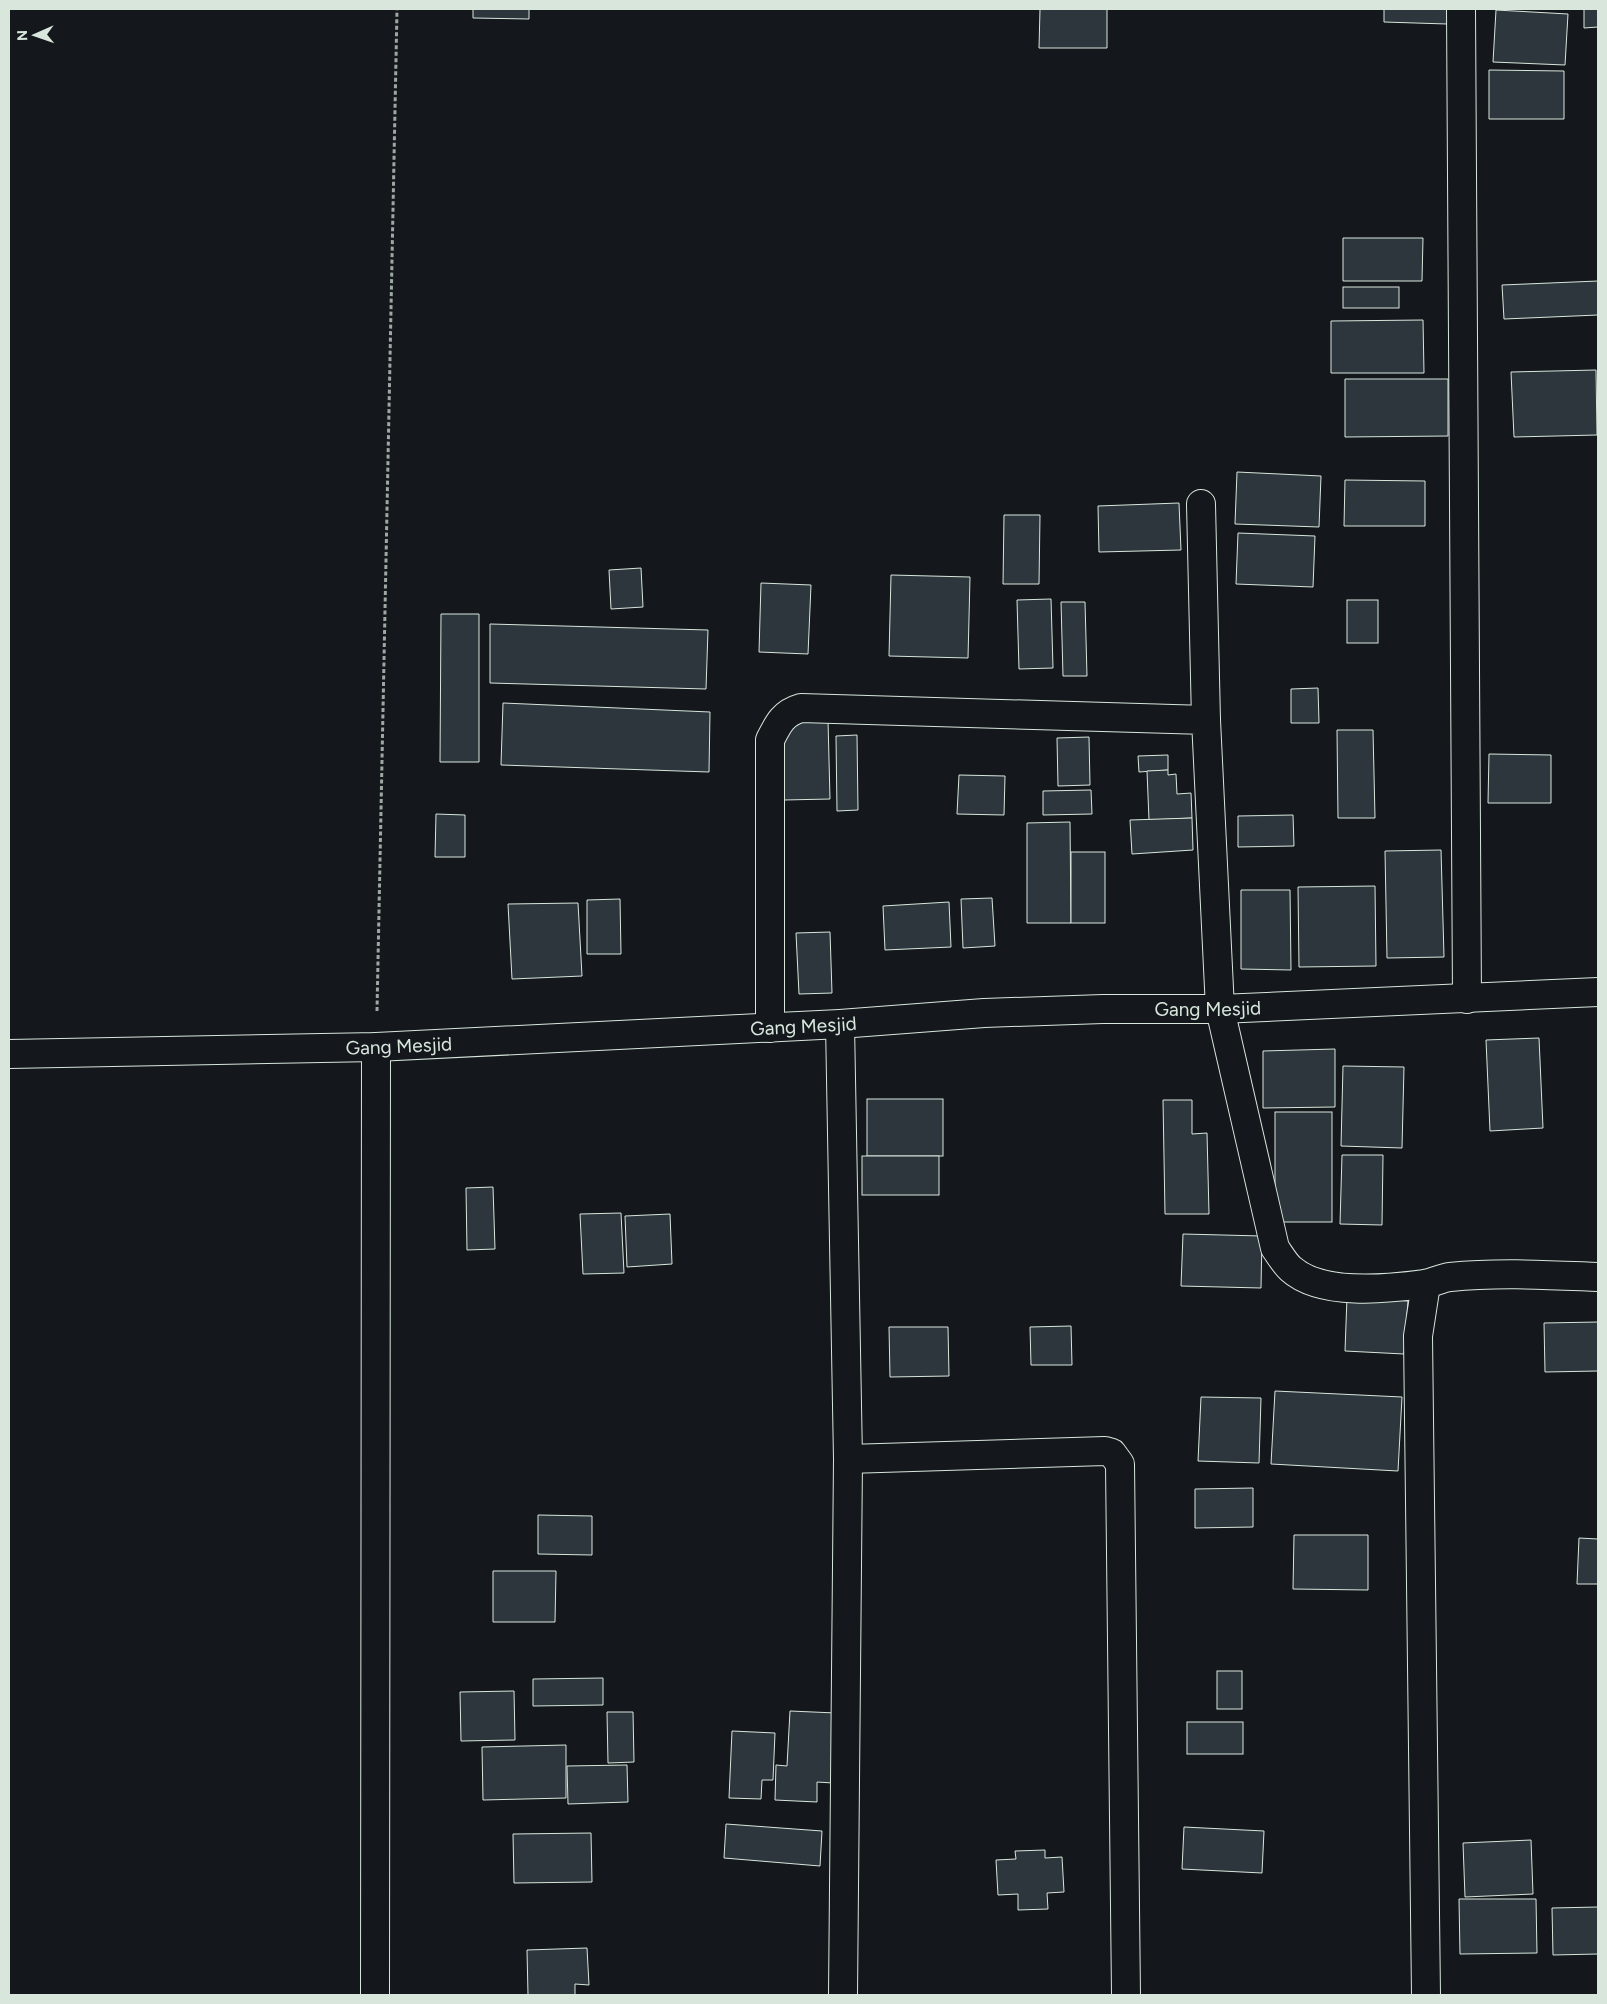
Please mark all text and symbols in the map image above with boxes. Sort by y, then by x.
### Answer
north arrow [10,10,60,60]
text: N [14,30,31,41]
street label: Gang Mesjid [1155,996,1262,1021]
street label: Gang Mesjid [750,1011,858,1040]
street label: Gang Mesjid [345,1032,453,1059]

